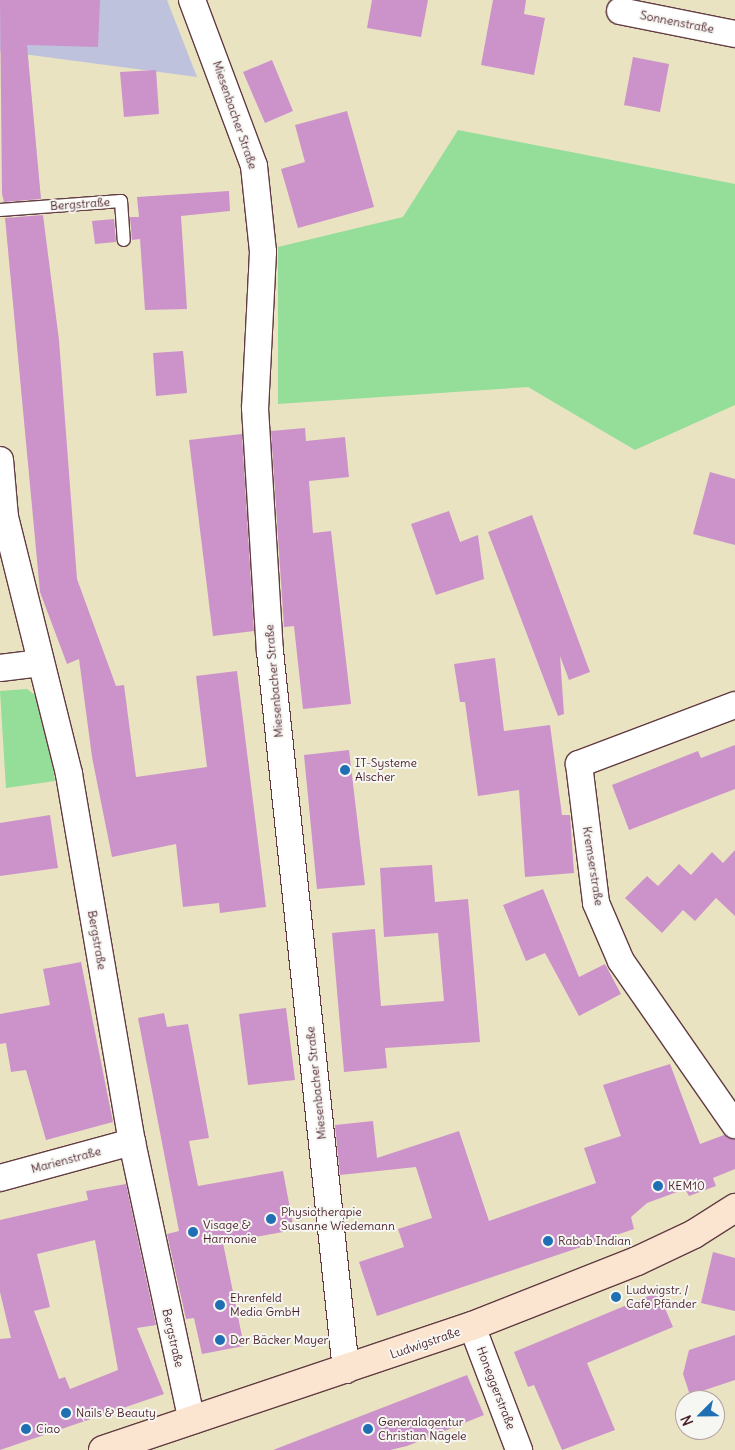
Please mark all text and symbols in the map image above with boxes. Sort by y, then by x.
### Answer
street label: Sonnenstraße [639,8,715,36]
street label: Miesenbacher Straße [210,59,260,171]
street label: Bergstraße [50,195,110,213]
street label: Miesenbacher Straße [262,624,286,738]
place label: IT-Systeme Alscher [355,756,417,784]
marker: IT-Systeme Alscher [339,764,351,776]
street label: Kremserstraße [580,825,606,907]
street label: Bergstraße [85,909,109,971]
street label: Miesenbacher Straße [303,1026,329,1140]
street label: Marienstraße [30,1144,102,1176]
place label: KEM10 [668,1179,705,1193]
marker: KEM10 [652,1180,664,1192]
place label: Physiotherapie Susanne Wiedemann [281,1205,395,1233]
marker: Physiotherapie Susanne Wiedemann [265,1213,277,1225]
place label: Visage & Harmonie [203,1218,257,1246]
marker: Visage & Harmonie [187,1226,199,1238]
place label: Rabab Indian [558,1234,631,1248]
marker: Rabab Indian [542,1235,554,1247]
place label: Ludwigstr. / Cafe Pfänder [626,1283,697,1311]
place label: Ehrenfeld Media GmbH [230,1291,300,1319]
marker: Ludwigstr. / Cafe Pfänder [610,1291,622,1303]
marker: Ehrenfeld Media GmbH [214,1299,226,1311]
street label: Bergstraße [159,1307,187,1369]
street label: Ludwigstraße [388,1324,462,1362]
place label: Der Bäcker Mayer [230,1333,328,1347]
marker: Der Bäcker Mayer [214,1334,226,1346]
street label: Honeggerstraße [474,1345,518,1431]
north arrow [675,1390,725,1440]
place label: Nails & Beauty [76,1406,156,1420]
marker: Nails & Beauty [60,1407,72,1419]
text: N [677,1412,697,1428]
place label: Generalagentur Christian Nägele [378,1415,467,1443]
place label: Ciao [36,1422,60,1436]
marker: Ciao [20,1423,32,1435]
marker: Generalagentur Christian Nägele [362,1423,374,1435]

